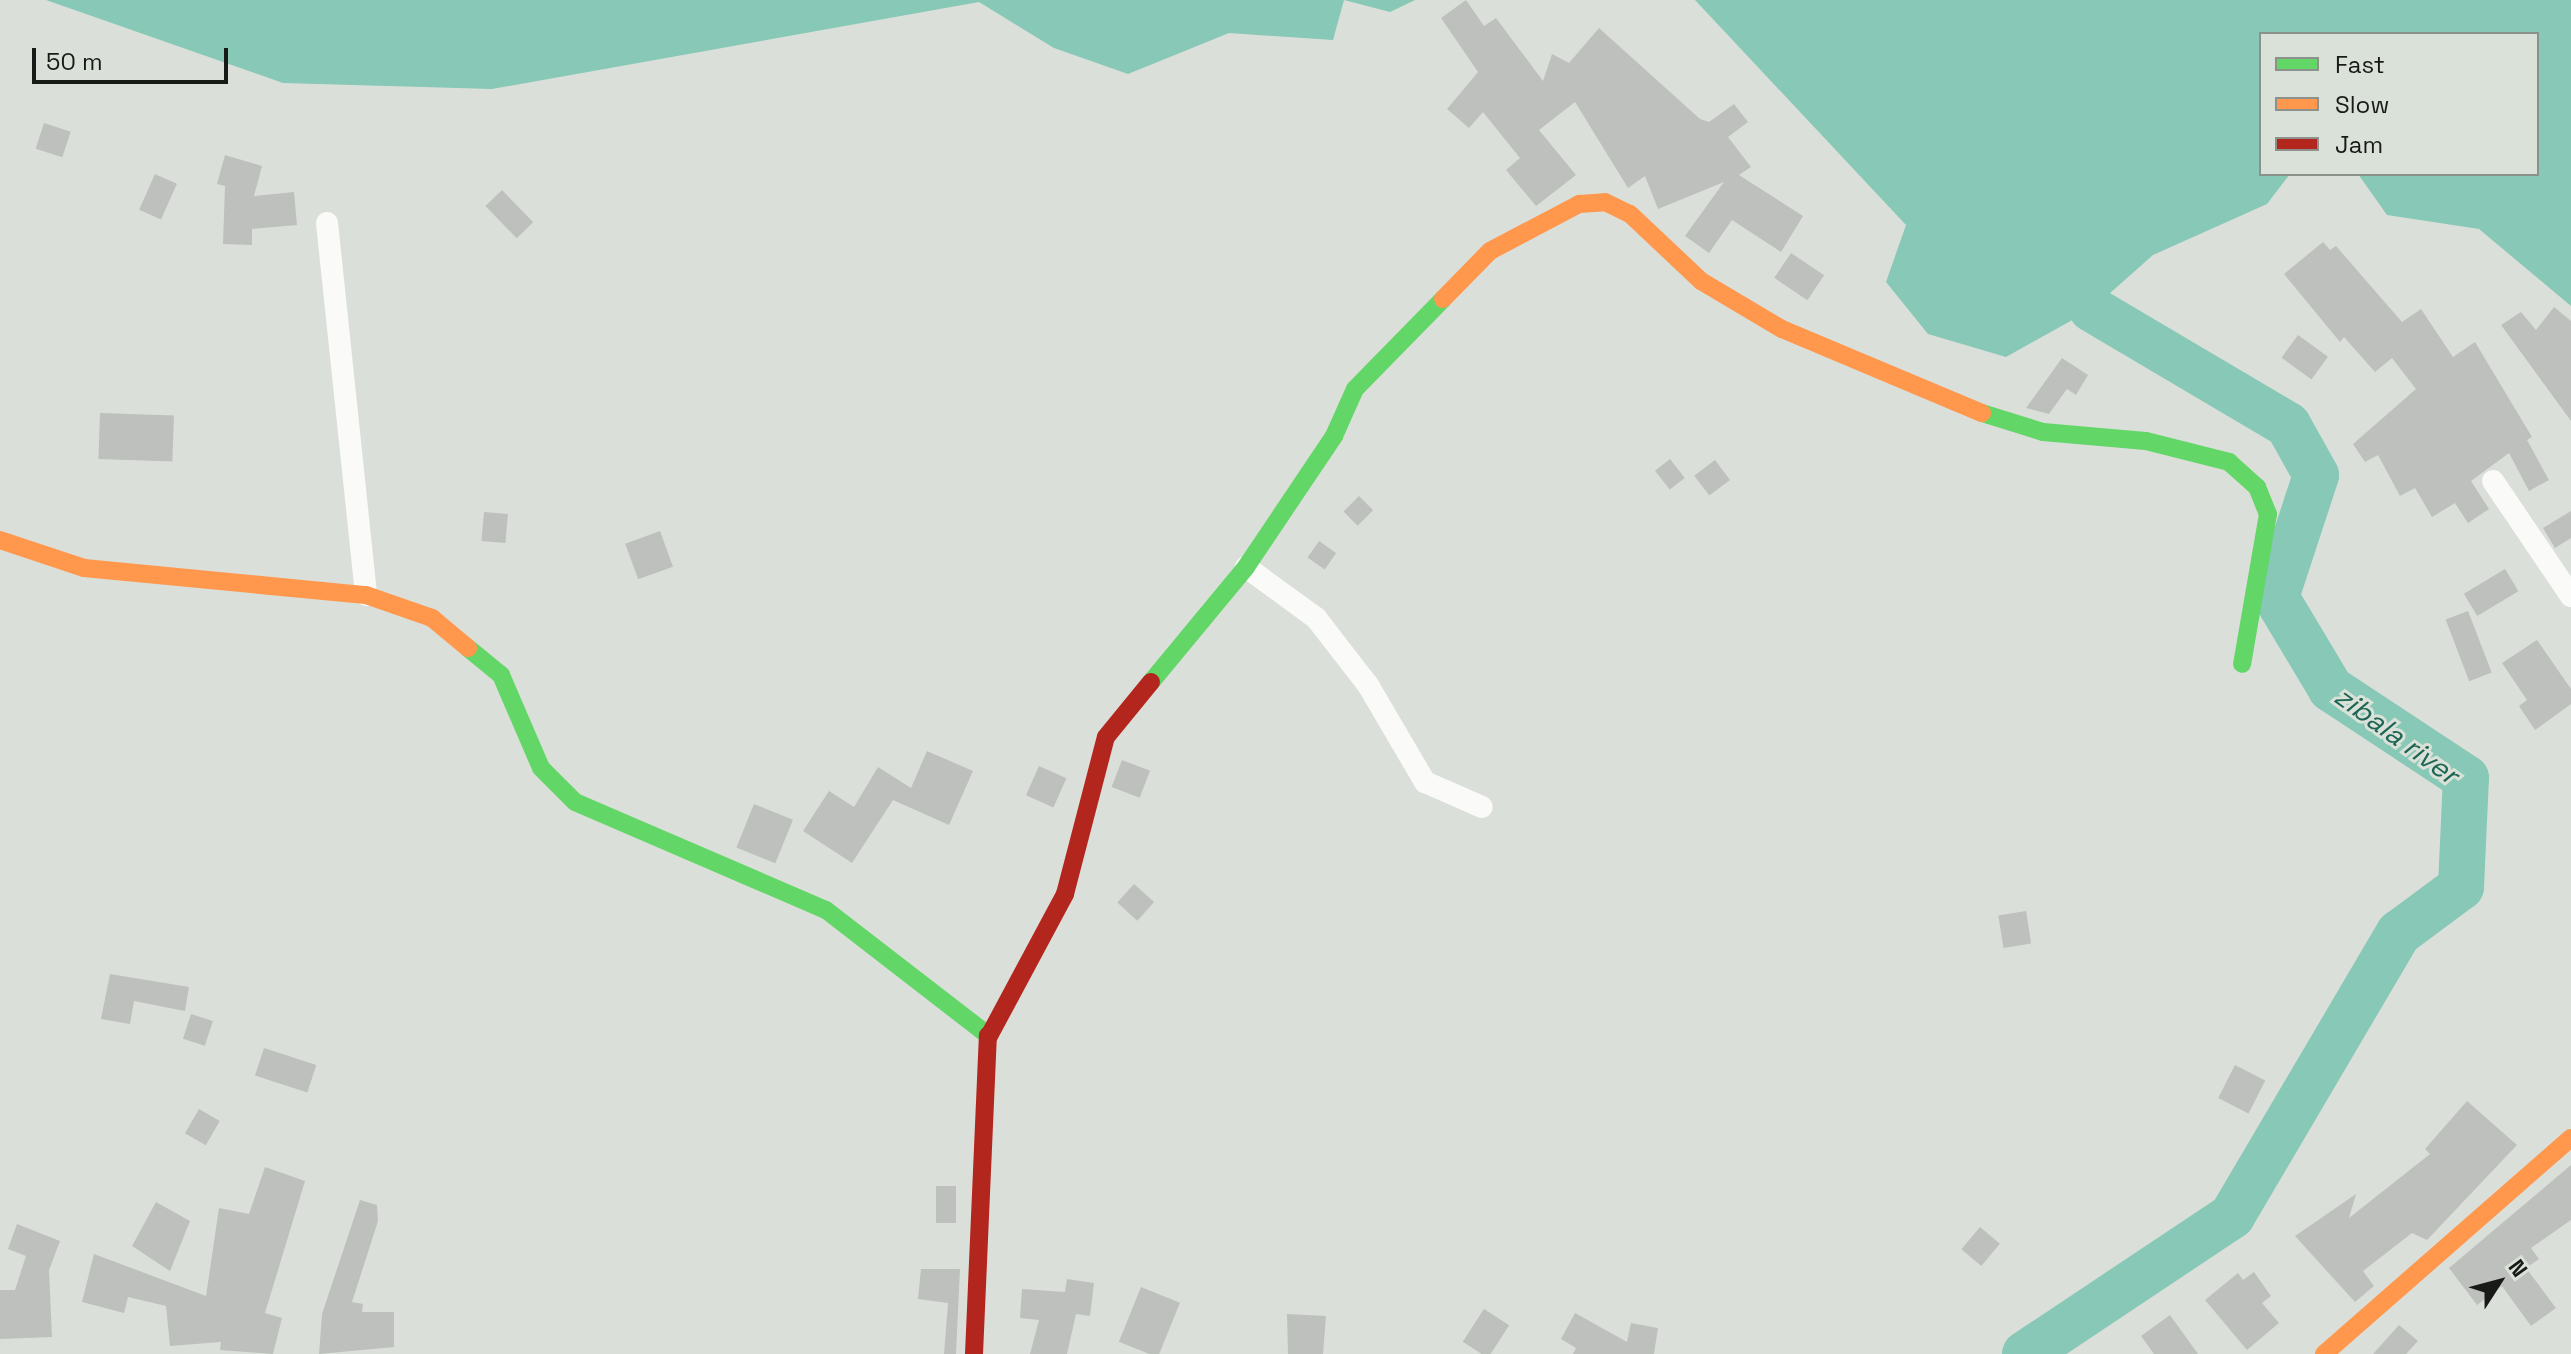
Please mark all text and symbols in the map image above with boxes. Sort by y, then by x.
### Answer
scale bar [36,32,232,82]
legend [2259,32,2539,176]
text: 50 m [46,46,103,77]
text: Fast [2335,49,2385,80]
text: Slow [2335,89,2389,120]
text: Jam [2335,129,2383,160]
water label: zibala river [2329,679,2465,791]
north arrow [2459,1242,2539,1322]
text: N [2503,1254,2534,1282]

